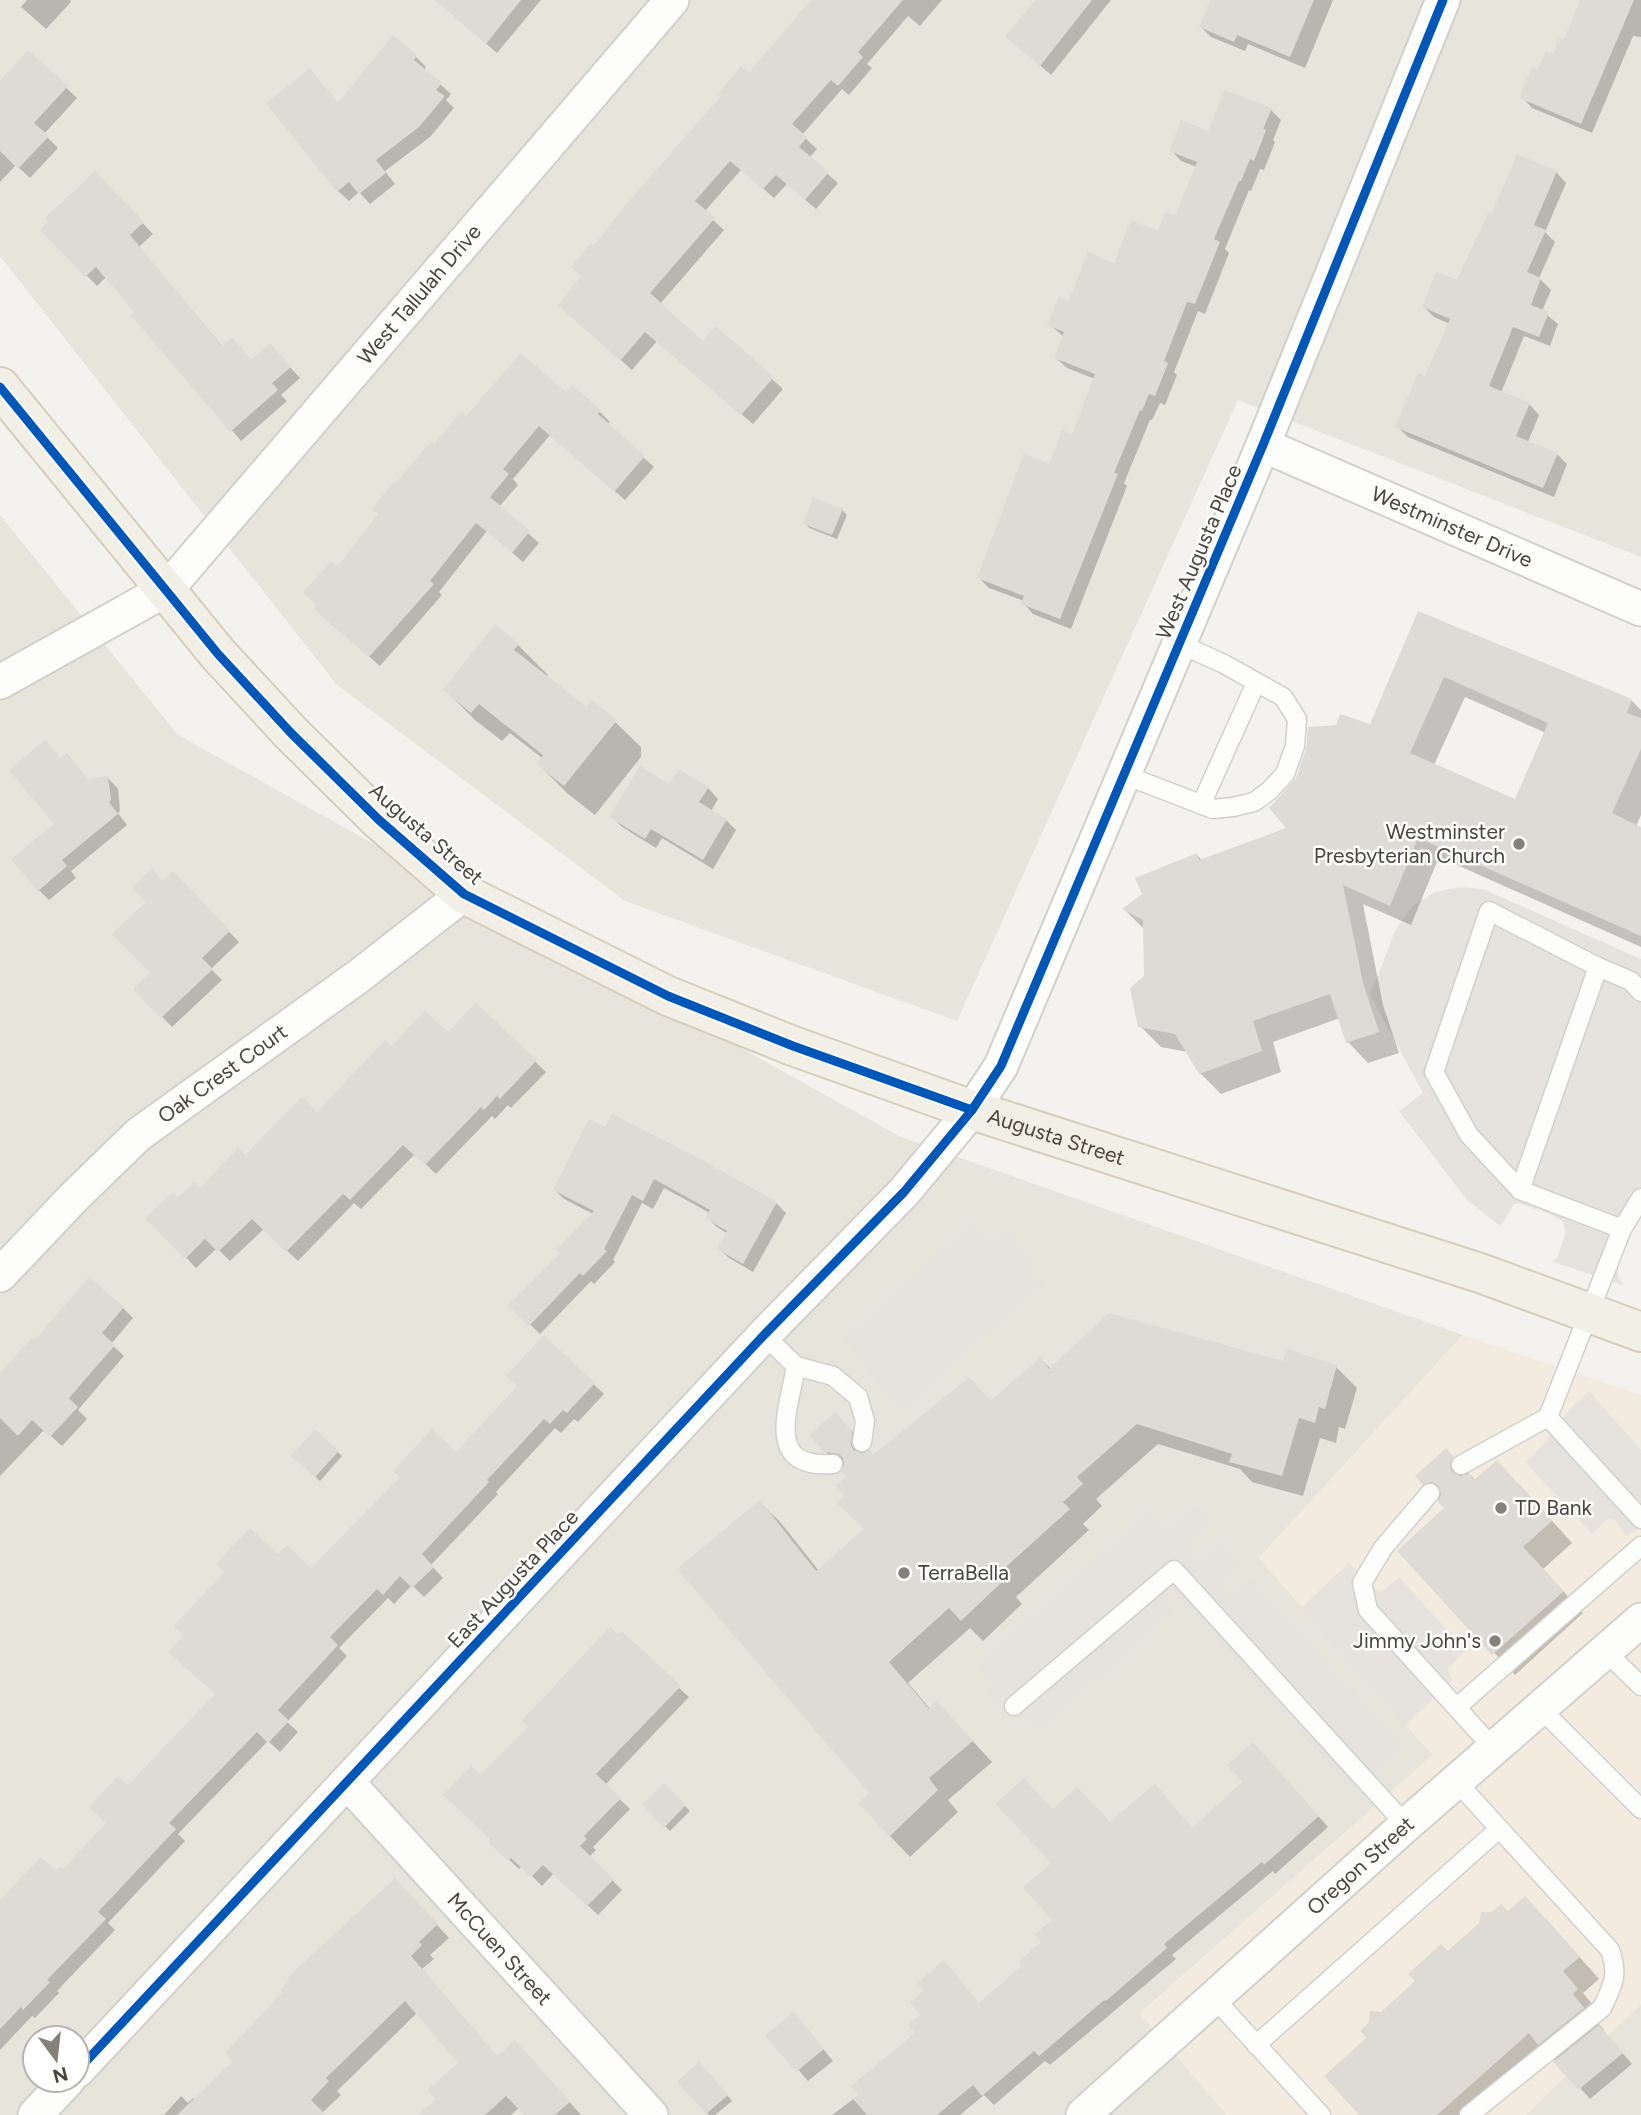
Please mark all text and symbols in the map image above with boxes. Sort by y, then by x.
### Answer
street label: West Tallulah Drive [352,219,486,369]
street label: West Augusta Place [1150,461,1247,643]
street label: Westminster Drive [1368,481,1537,572]
street label: Augusta Street [364,777,488,890]
place label: Westminster Presbyterian Church [1314,819,1505,868]
marker: Westminster Presbyterian Church [1511,836,1527,852]
street label: Oak Crest Court [153,1019,292,1128]
street label: Augusta Street [985,1103,1128,1170]
place label: TD Bank [1515,1495,1592,1520]
marker: TD Bank [1493,1500,1509,1516]
street label: East Augusta Place [442,1504,583,1653]
place label: TerraBella [918,1560,1009,1585]
marker: TerraBella [896,1565,912,1581]
place label: Jimmy John's [1353,1628,1481,1653]
marker: Jimmy John's [1487,1633,1503,1649]
street label: Oregon Street [1302,1811,1419,1920]
street label: McCuen Street [442,1887,557,2010]
north arrow [21,2024,91,2094]
text: N [50,2062,70,2088]

